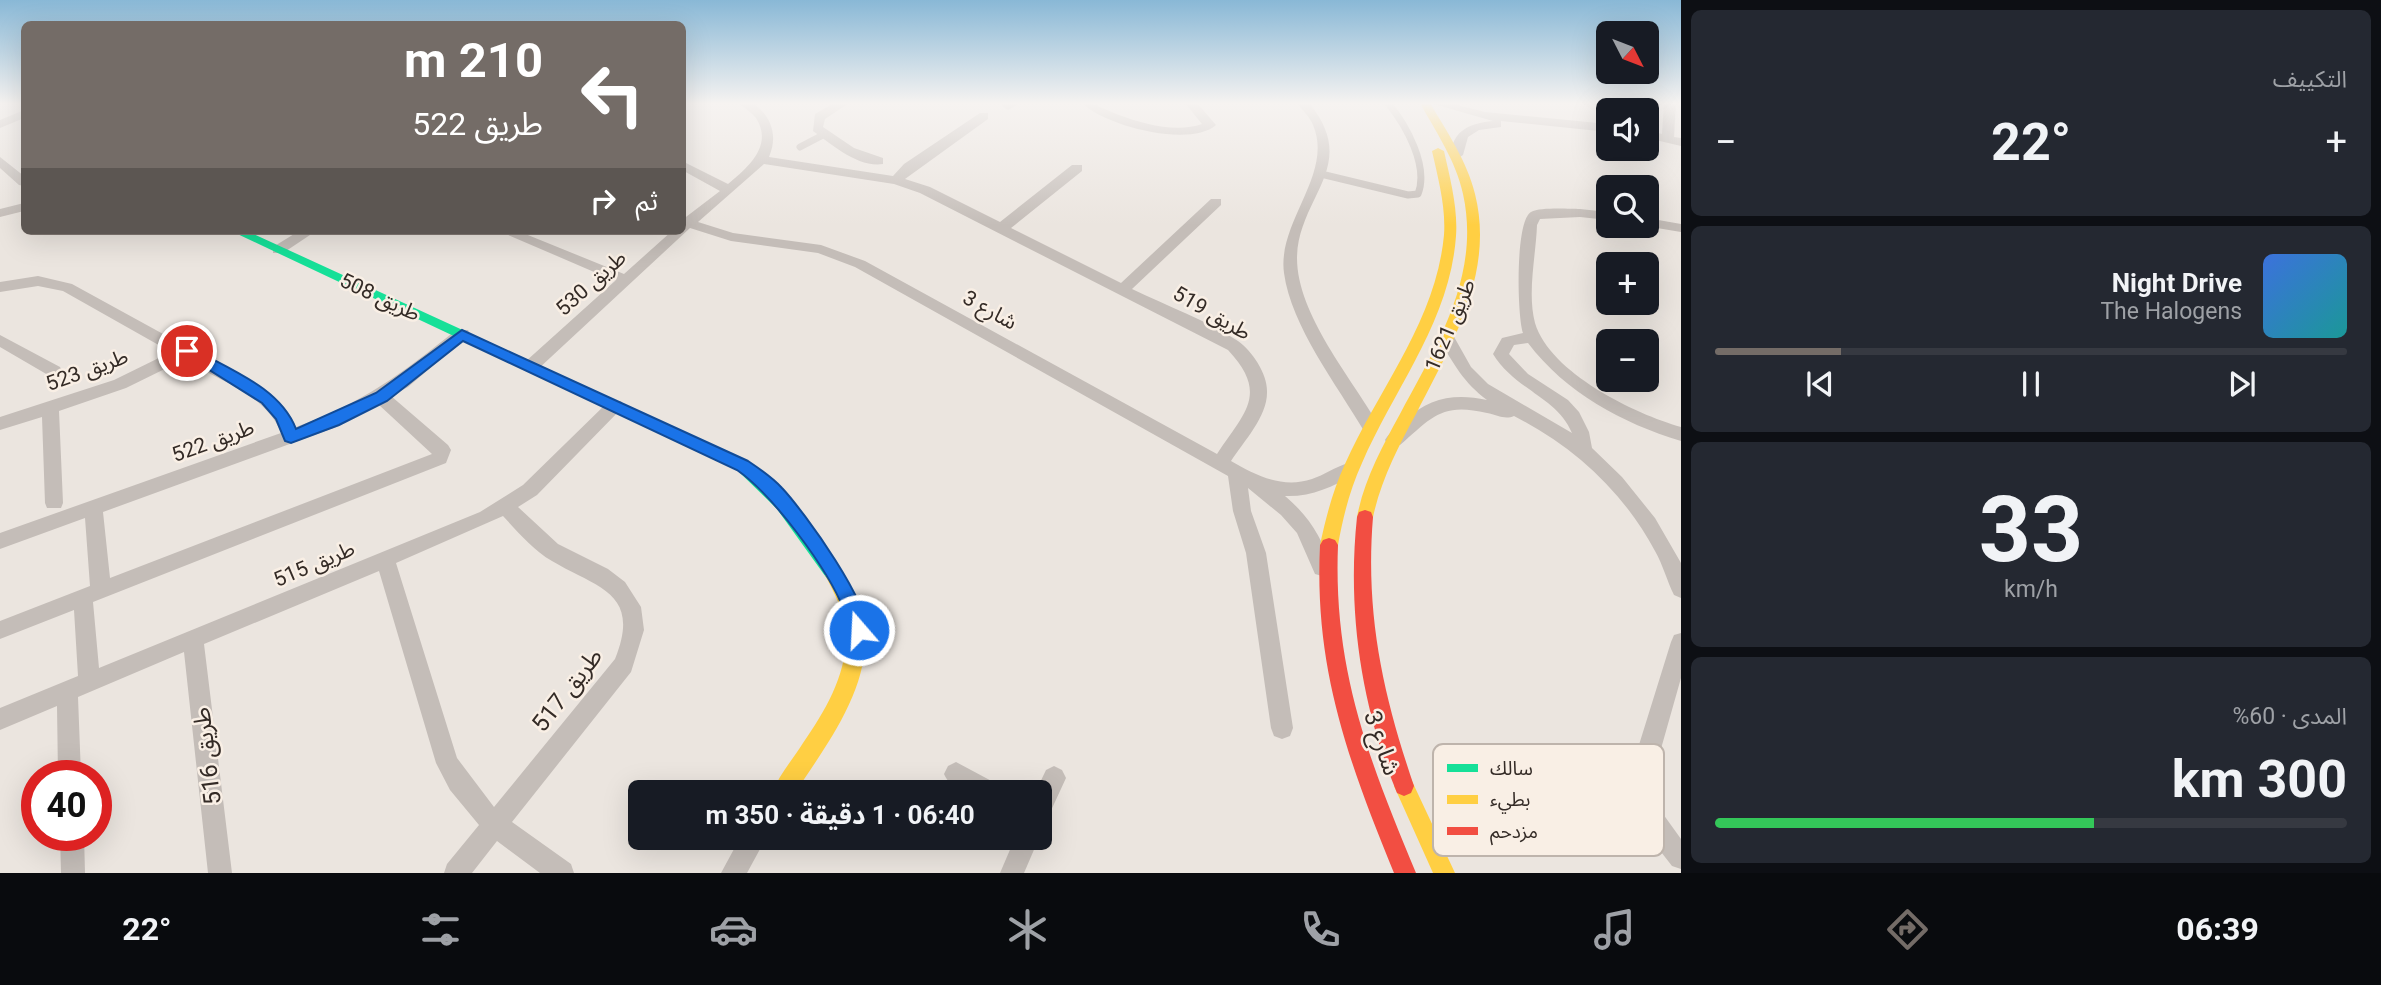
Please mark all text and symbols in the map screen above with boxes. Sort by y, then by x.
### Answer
north arrow [1596,21,1659,84]
map controls [1596,21,1659,392]
text: 210 m [404,32,543,89]
icon: left [567,49,658,140]
text: التكييف [2273,66,2347,93]
button: sound [1596,98,1659,161]
text: طريق 522 [412,105,543,143]
text: 22° [1991,112,2071,173]
text: − [1715,120,1737,164]
text: + [2325,120,2347,164]
button: search [1596,175,1659,238]
icon: right [584,182,622,220]
text: ثم [636,186,658,216]
street label: طريق 530 [551,245,632,321]
button: + [1596,252,1659,315]
street label: طريق 508 [336,268,424,327]
text: Night Drive [2112,268,2242,298]
street label: طريق 1621 [1420,275,1481,375]
street label: طريق 519 [1168,281,1255,346]
street label: شارع 3 [957,285,1021,337]
text: The Halogens [2100,298,2242,325]
pin [157,321,217,381]
button: − [1596,329,1659,392]
icon: arrive [168,332,206,370]
street label: طريق 523 [43,344,132,397]
icon: previous [1801,365,1839,403]
icon: pause [2012,365,2050,403]
icon: next [2223,365,2261,403]
street label: طريق 522 [169,415,258,468]
text: 33 [1979,477,2083,583]
street label: طريق 515 [270,536,359,593]
text: km/h [2004,576,2058,603]
position arrow [822,593,896,667]
street label: طريق 517 [526,643,609,738]
text: المدى · 60% [2232,703,2347,730]
street label: طريق 516 [187,706,228,806]
street label: شارع 3 [1355,707,1406,780]
legend [1433,744,1664,856]
text: 300 km [2172,749,2347,810]
text: سالك [1490,757,1533,780]
speed limit sign: 40 [21,760,112,851]
text: بطيء [1490,788,1530,814]
text: 06:40 · 1 دقيقة · 350 m [705,800,975,830]
text: مزدحم [1490,820,1538,846]
icon: filters [416,905,465,954]
icon: car [709,905,758,954]
icon: climate [1003,905,1052,954]
icon: phone [1296,905,1345,954]
icon: music [1590,905,1639,954]
icon: directions [1883,905,1932,954]
text: 22° [122,910,172,948]
text: 06:39 [2176,910,2259,948]

